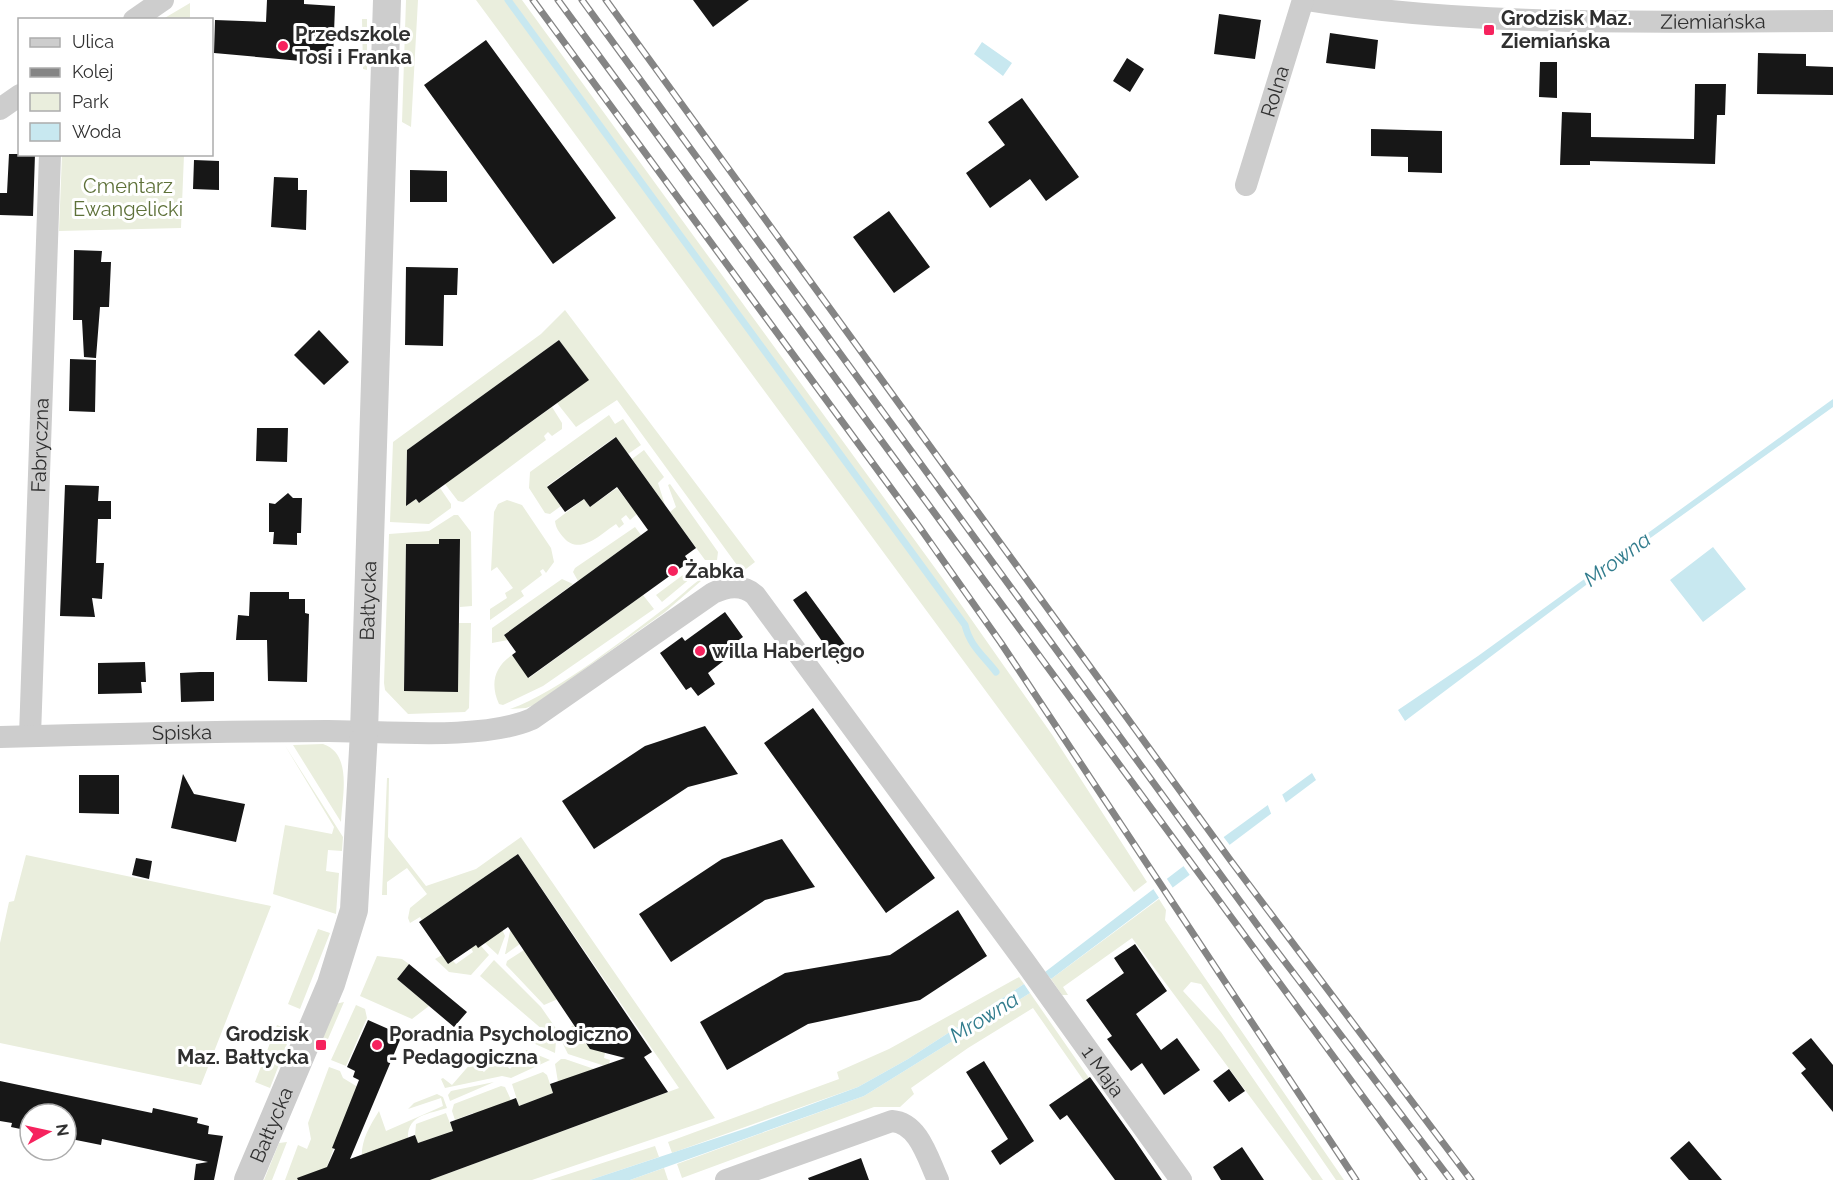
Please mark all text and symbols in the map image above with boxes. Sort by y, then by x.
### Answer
place label: Grodzisk Maz. Ziemiańska [1501,6,1632,53]
street label: Ziemiańska [1660,9,1766,34]
legend [18,18,213,156]
place label: Przedszkole Tosi i Franka [295,22,412,69]
marker: Grodzisk Maz. Ziemiańska [1482,23,1496,37]
text: Ulica [72,31,114,52]
marker: Przedszkole Tosi i Franka [276,39,290,53]
text: Kolej [72,61,113,82]
street label: Rolna [1256,63,1294,120]
text: Park [72,91,109,112]
text: Woda [72,121,121,142]
park label: Cmentarz Ewangelicki [73,174,183,221]
street label: Fabryczna [26,397,54,493]
water label: Mrowna [1579,526,1655,592]
place label: Żabka [685,559,744,583]
street label: Bałtycka [355,560,381,641]
marker: Żabka [666,564,680,578]
place label: willa Haberlego [712,639,865,663]
marker: willa Haberlego [693,644,707,658]
street label: Spiska [152,720,212,745]
water label: Mrowna [945,986,1023,1048]
place label: Grodzisk Maz. Bałtycka [177,1022,310,1069]
place label: Poradnia Psychologiczno - Pedagogiczna [389,1022,629,1069]
marker: Grodzisk Maz. Bałtycka [314,1038,328,1052]
marker: Poradnia Psychologiczno - Pedagogiczna [370,1038,384,1052]
street label: 1 Maja [1077,1041,1130,1102]
street label: Bałtycka [245,1083,298,1166]
north arrow [18,1102,78,1162]
text: N [52,1123,73,1137]

